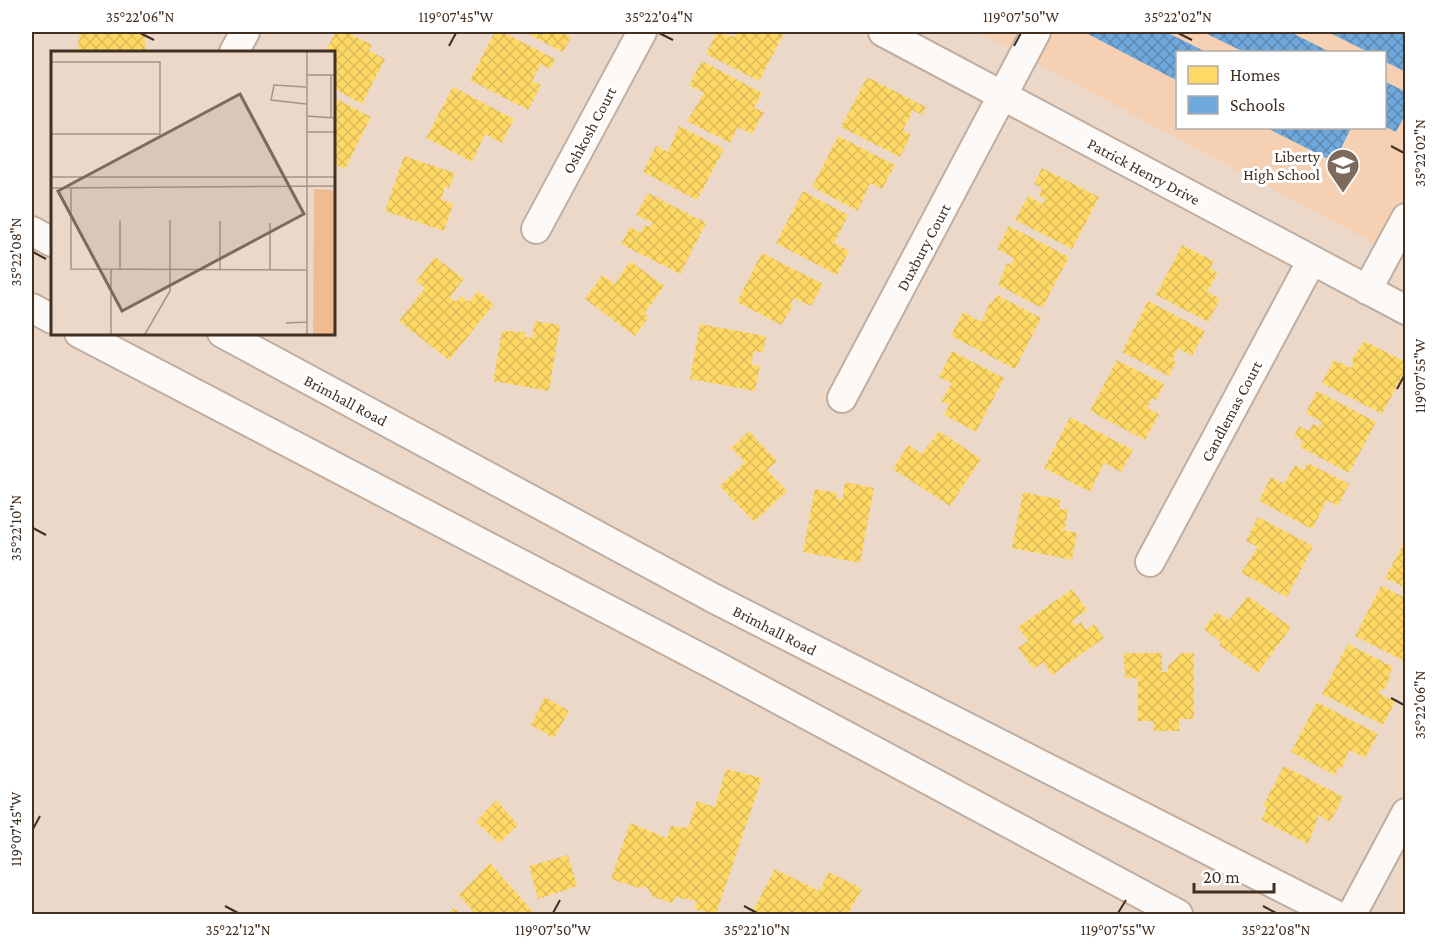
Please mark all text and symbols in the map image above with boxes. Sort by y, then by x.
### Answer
text: 35°22'06"N [106,9,174,25]
text: 119°07'45"W [419,9,494,25]
text: 35°22'04"N [625,9,693,25]
text: 119°07'50"W [983,9,1059,25]
text: 35°22'02"N [1144,9,1212,25]
inset map [51,51,334,334]
legend [1176,51,1386,129]
text: Homes [1230,65,1280,85]
street label: Oshkosh Court [559,83,620,176]
text: Schools [1230,95,1285,115]
text: 35°22'02"N [1412,119,1428,187]
street label: Patrick Henry Drive [1084,135,1203,209]
school or university icon: Liberty High School [1325,147,1361,194]
place label: Liberty High School [1243,148,1321,184]
street label: Duxbury Court [893,200,955,294]
text: 35°22'08"N [8,217,24,287]
text: 119°07'55"W [1412,339,1428,413]
street label: Candlemas Court [1198,357,1265,464]
street label: Brimhall Road [301,371,391,430]
text: 35°22'10"N [8,495,24,561]
street label: Brimhall Road [730,602,820,659]
text: 35°22'06"N [1412,671,1428,739]
text: 119°07'45"W [8,791,24,866]
scale bar [1194,856,1274,894]
text: 20 m [1203,867,1240,887]
text: 35°22'12"N [205,922,271,938]
text: 119°07'50"W [515,922,591,938]
text: 35°22'10"N [724,922,790,938]
text: 119°07'55"W [1081,922,1155,938]
text: 35°22'08"N [1242,922,1311,938]

